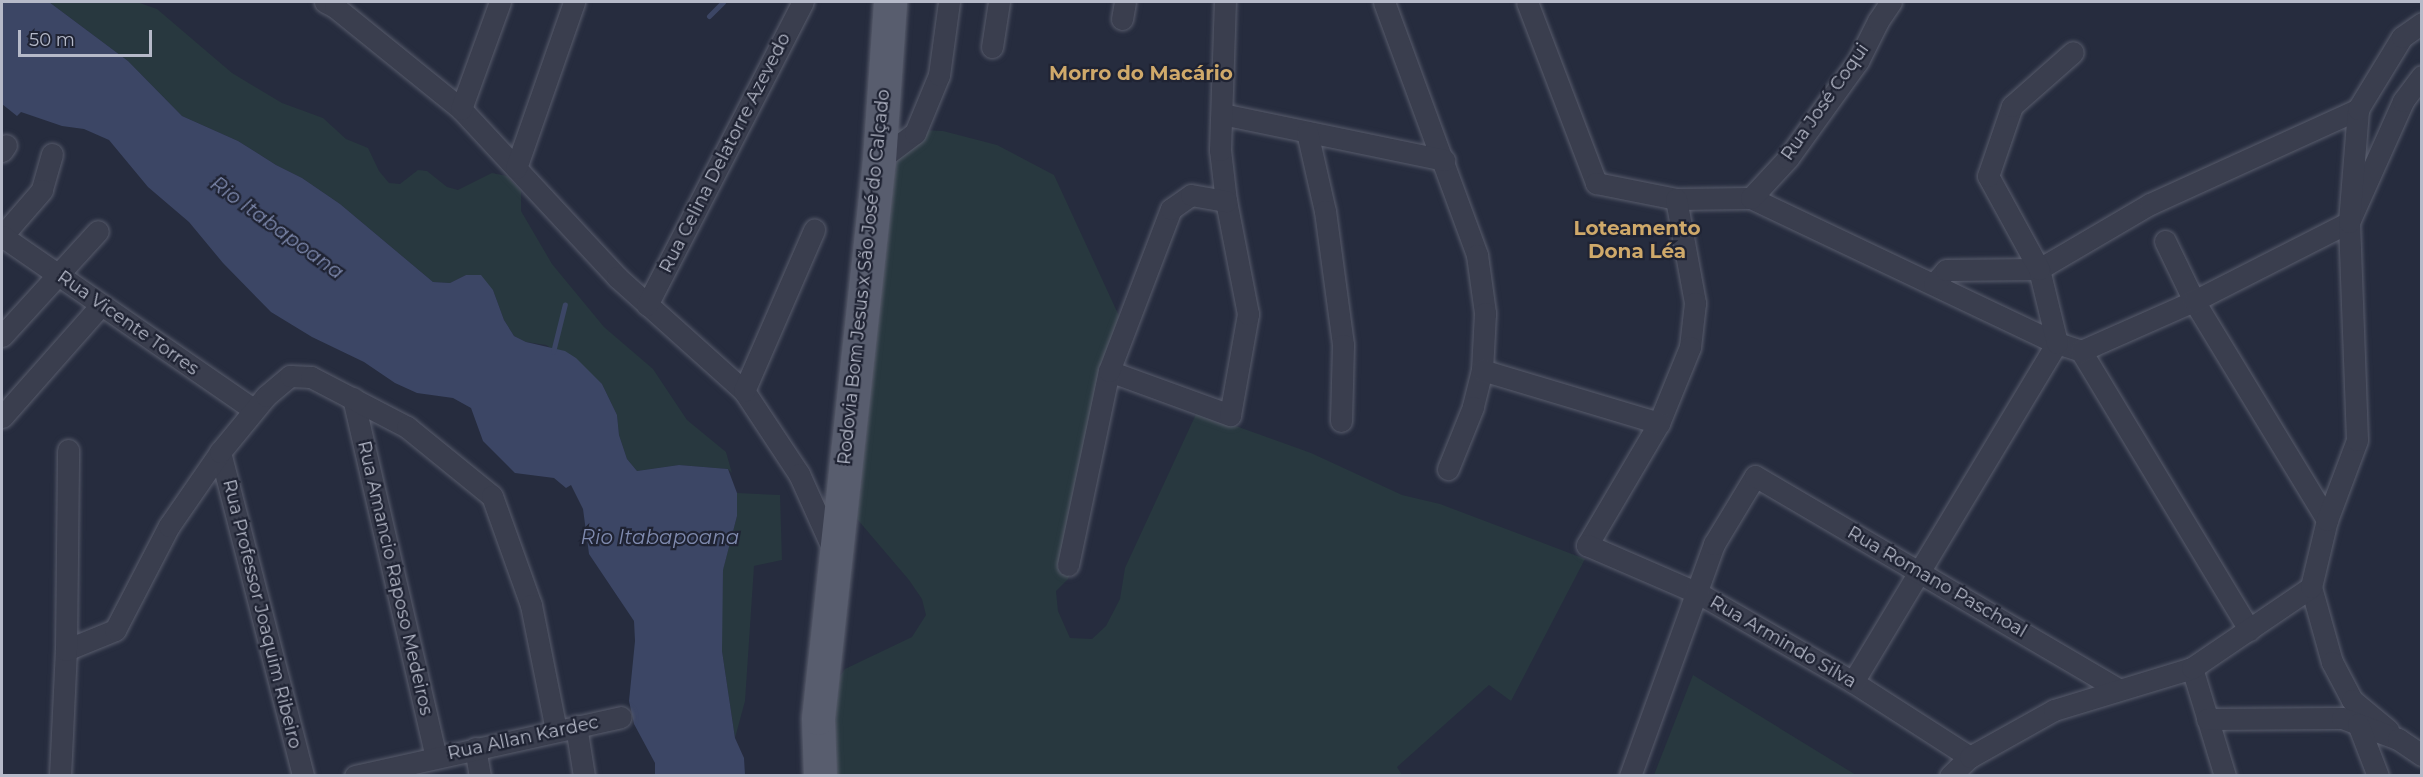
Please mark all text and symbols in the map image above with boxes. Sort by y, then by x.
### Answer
scale bar [21,18,154,56]
text: 50 m [29,29,75,51]
street label: Rua Celina Delatorre Azevedo [655,29,795,277]
street label: Rua José Coqui [1777,39,1873,165]
district label: Morro do Macário [1049,61,1233,85]
street label: Rodovia Bom Jesus x São José do Calçado [834,88,894,466]
water label: Rio Itabapoana [206,172,348,284]
district label: Loteamento Dona Léa [1573,216,1701,263]
street label: Rua Vicente Torres [53,266,203,380]
street label: Rua Amancio Raposo Medeiros [353,439,437,717]
street label: Rua Professor Joaquim Ribeiro [218,477,306,751]
street label: Rua Romano Paschoal [1843,522,2031,642]
water label: Rio Itabapoana [581,525,739,549]
street label: Rua Armindo Silva [1706,591,1860,693]
street label: Rua Allan Kardec [445,711,601,765]

